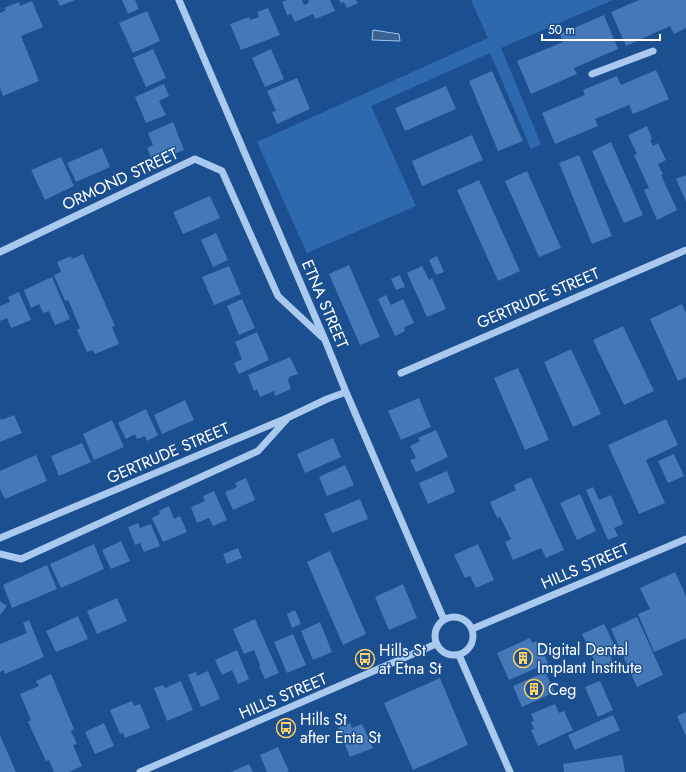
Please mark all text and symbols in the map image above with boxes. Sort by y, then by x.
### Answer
scale bar [542,16,660,42]
text: 50 m [548,21,575,39]
street label: ORMOND STREET [58,142,182,216]
street label: ETNA STREET [296,256,354,352]
street label: GERTRUDE STREET [473,262,603,334]
street label: GERTRUDE STREET [103,417,233,489]
street label: HILLS STREET [537,537,633,595]
place label: Digital Dental Implant Institute [537,638,642,679]
place label: Hills St at Etna St [379,639,442,680]
building icon: Digital Dental Implant Institute [512,647,534,669]
bus stop icon: Hills St at Etna St [354,648,376,670]
street label: HILLS STREET [235,667,331,725]
building icon: Ceg [523,678,545,700]
place label: Ceg [548,678,576,701]
place label: Hills St after Enta St [300,708,381,749]
bus stop icon: Hills St after Enta St [275,717,297,739]

